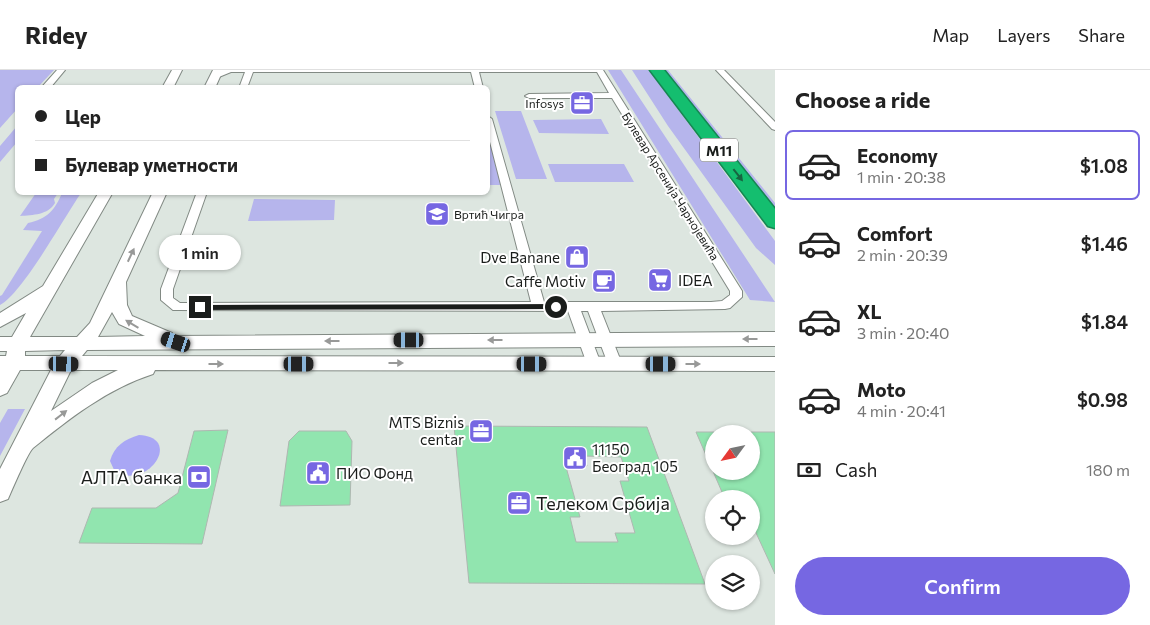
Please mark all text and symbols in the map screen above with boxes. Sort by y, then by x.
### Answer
text: Ridey [25,20,88,49]
text: Map [932,24,969,46]
text: Layers [997,24,1050,46]
text: Share [1078,24,1125,46]
text: Choose a ride [795,86,930,113]
office icon: Infosys [569,90,595,116]
place label: Infosys [525,96,564,110]
text: Цер [65,105,101,128]
street label: Булевар Арсенија Чарнојевића [619,109,723,263]
road number: M11 [700,138,738,162]
icon: car [797,143,842,188]
text: Economy [857,144,938,167]
text: Булевар уметности [65,153,238,176]
text: $1.08 [1080,154,1128,177]
text: 1 min · 20:38 [857,167,946,186]
one-way arrow [733,168,744,181]
school or university icon: Вртић Чигра [424,201,450,227]
place label: Вртић Чигра [454,207,524,221]
icon: car [797,221,842,266]
text: Comfort [857,222,933,245]
text: $1.46 [1081,232,1128,255]
callout: 1 min [159,234,241,270]
text: 1 min [181,243,219,262]
shop icon: Dve Banane [564,244,590,270]
text: 2 min · 20:39 [857,245,948,264]
one-way arrow [127,248,135,262]
place label: Dve Banane [480,248,560,266]
supermarket icon: IDEA [647,267,673,293]
cafe icon: Caffe Motiv [591,268,617,294]
place label: IDEA [678,271,713,289]
place label: Caffe Motiv [505,272,586,290]
route end [189,296,211,318]
route start [545,296,567,318]
icon: car [797,299,842,344]
text: XL [857,300,882,323]
text: $1.84 [1081,310,1128,333]
one-way arrow [125,319,138,328]
text: 3 min · 20:40 [857,323,949,342]
car [159,330,192,354]
car [394,333,424,348]
one-way arrow [742,335,758,343]
one-way arrow [486,336,502,344]
one-way arrow [324,337,340,345]
car [48,356,79,372]
car [284,357,314,372]
car [517,357,547,372]
car [646,357,676,372]
one-way arrow [388,359,404,367]
one-way arrow [208,360,224,368]
one-way arrow [685,360,701,368]
icon: car [797,377,842,422]
text: Moto [857,378,906,401]
text: $0.98 [1077,388,1128,411]
text: 4 min · 20:41 [857,401,946,420]
one-way arrow [54,409,67,420]
place label: MTS Biznis centar [389,413,464,448]
office icon: MTS Biznis centar [468,418,494,444]
north arrow [705,425,760,480]
map controls [705,425,760,610]
place label: 11150 Београд 105 [592,440,678,475]
public building icon: 11150 Београд 105 [562,445,588,471]
icon: cash [795,456,823,484]
text: Cash [835,458,877,481]
public building icon: ПИО Фонд [305,460,331,486]
text: 180 m [1086,460,1130,479]
bank icon: АЛТА банка [186,464,212,490]
place label: ПИО Фонд [336,464,413,482]
place label: АЛТА банка [81,466,182,488]
office icon: Телеком Србија [506,490,532,516]
button: locate [705,490,760,545]
place label: Телеком Србија [536,492,670,514]
button: layers [705,555,760,610]
button: Confirm [795,557,1130,615]

